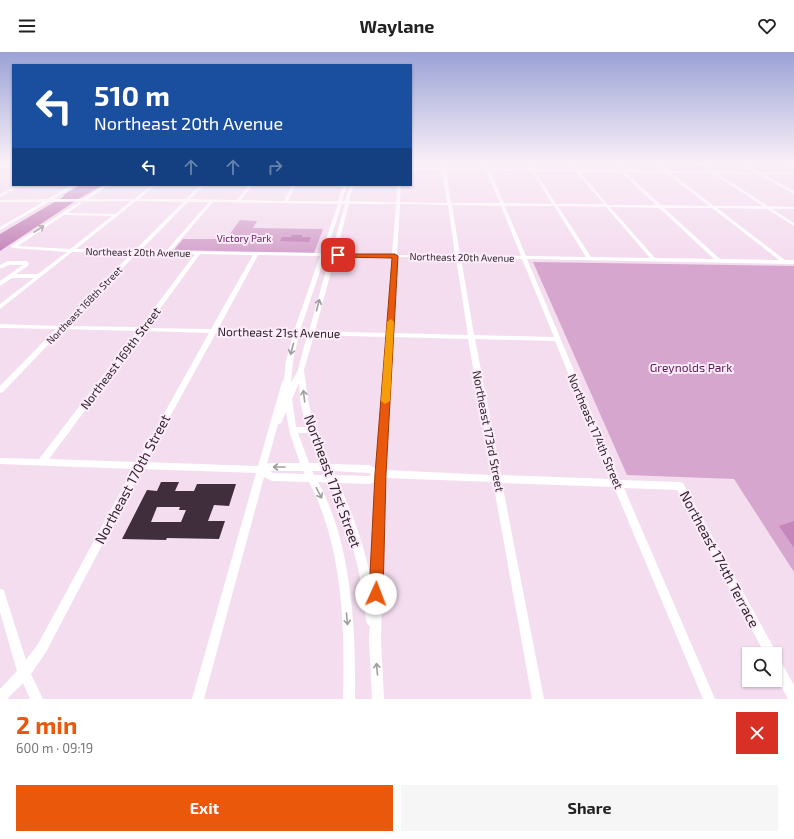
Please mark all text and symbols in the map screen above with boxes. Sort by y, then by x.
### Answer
icon: menu [16,15,38,37]
text: Waylane [360,15,434,37]
icon: heart [756,15,778,37]
text: 510 m [94,78,170,112]
icon: left [28,80,80,132]
text: Northeast 20th Avenue [94,112,283,134]
icon: left [138,156,160,178]
icon: ahead [180,156,202,178]
icon: ahead [222,156,244,178]
icon: right [264,156,286,178]
one-way arrow [33,225,45,233]
park label: Victory Park [217,232,271,244]
pin [321,238,355,272]
icon: arrive [327,244,349,266]
street label: Northeast 20th Avenue [85,245,191,259]
street label: Northeast 20th Avenue [409,250,515,264]
street label: Northeast 168th Street [44,263,124,346]
one-way arrow [315,299,322,312]
street label: Northeast 169th Street [77,304,163,412]
street label: Northeast 21st Avenue [217,324,341,340]
one-way arrow [288,342,296,355]
park label: Greynolds Park [650,360,732,374]
street label: Northeast 173rd Street [470,369,508,493]
street label: Northeast 174th Street [565,371,627,491]
one-way arrow [300,390,308,403]
street label: Northeast 170th Street [91,411,173,547]
street label: Northeast 171st Street [301,412,365,550]
one-way arrow [273,463,286,471]
one-way arrow [315,487,323,499]
street label: Northeast 174th Terrace [677,488,763,630]
position arrow [355,573,397,615]
one-way arrow [343,612,350,625]
map controls [742,647,782,687]
button: search [742,647,782,687]
one-way arrow [373,663,381,676]
text: 2 min [16,710,77,739]
button: close [736,712,778,754]
text: 600 m · 09:19 [16,740,93,756]
button: Exit [16,785,393,831]
button: Share [401,785,778,831]

